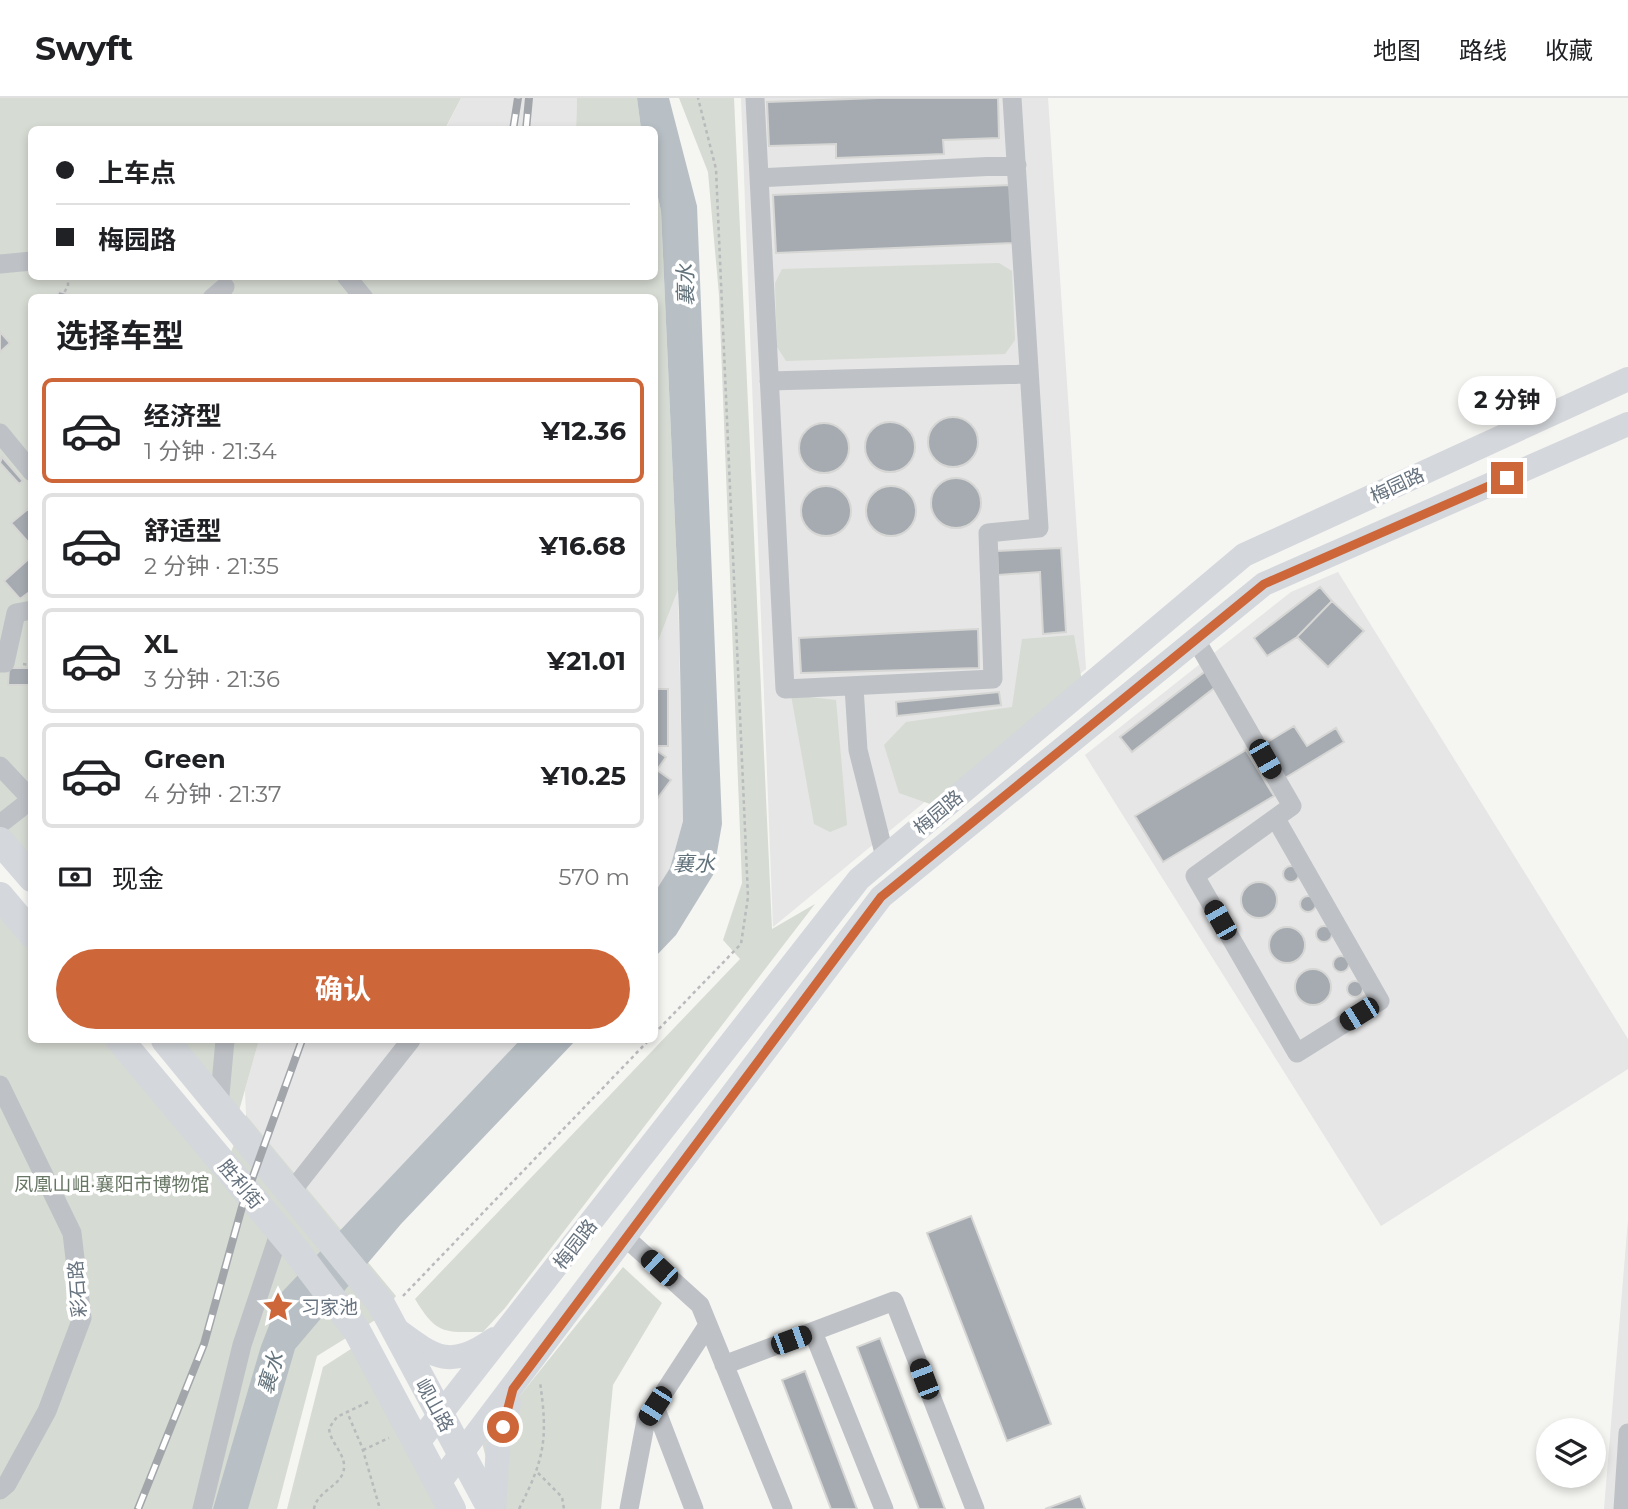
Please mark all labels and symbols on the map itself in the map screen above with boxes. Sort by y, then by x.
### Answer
water label: 襄水 [673,263,698,306]
callout: 2 分钟 [1458,376,1556,426]
route end [1491,462,1523,494]
street label: 梅园路 [1367,463,1428,508]
car [1246,736,1285,782]
street label: 梅园路 [909,785,968,840]
water label: 襄水 [673,851,716,876]
car [1201,897,1240,943]
car [1336,994,1383,1034]
street label: 胜利街 [213,1155,268,1214]
park label: 凤凰山岨·襄阳市博物馆 [15,1173,209,1196]
street label: 梅园路 [549,1215,602,1274]
car [637,1246,682,1290]
street label: 彩石路 [64,1260,91,1318]
place icon: 习家池 [261,1290,295,1324]
place label: 习家池 [301,1296,358,1319]
car [768,1323,815,1357]
water label: 襄水 [252,1348,289,1397]
car [907,1356,942,1402]
street label: 岘山路 [411,1375,458,1436]
car [635,1383,676,1429]
route start [487,1411,519,1443]

